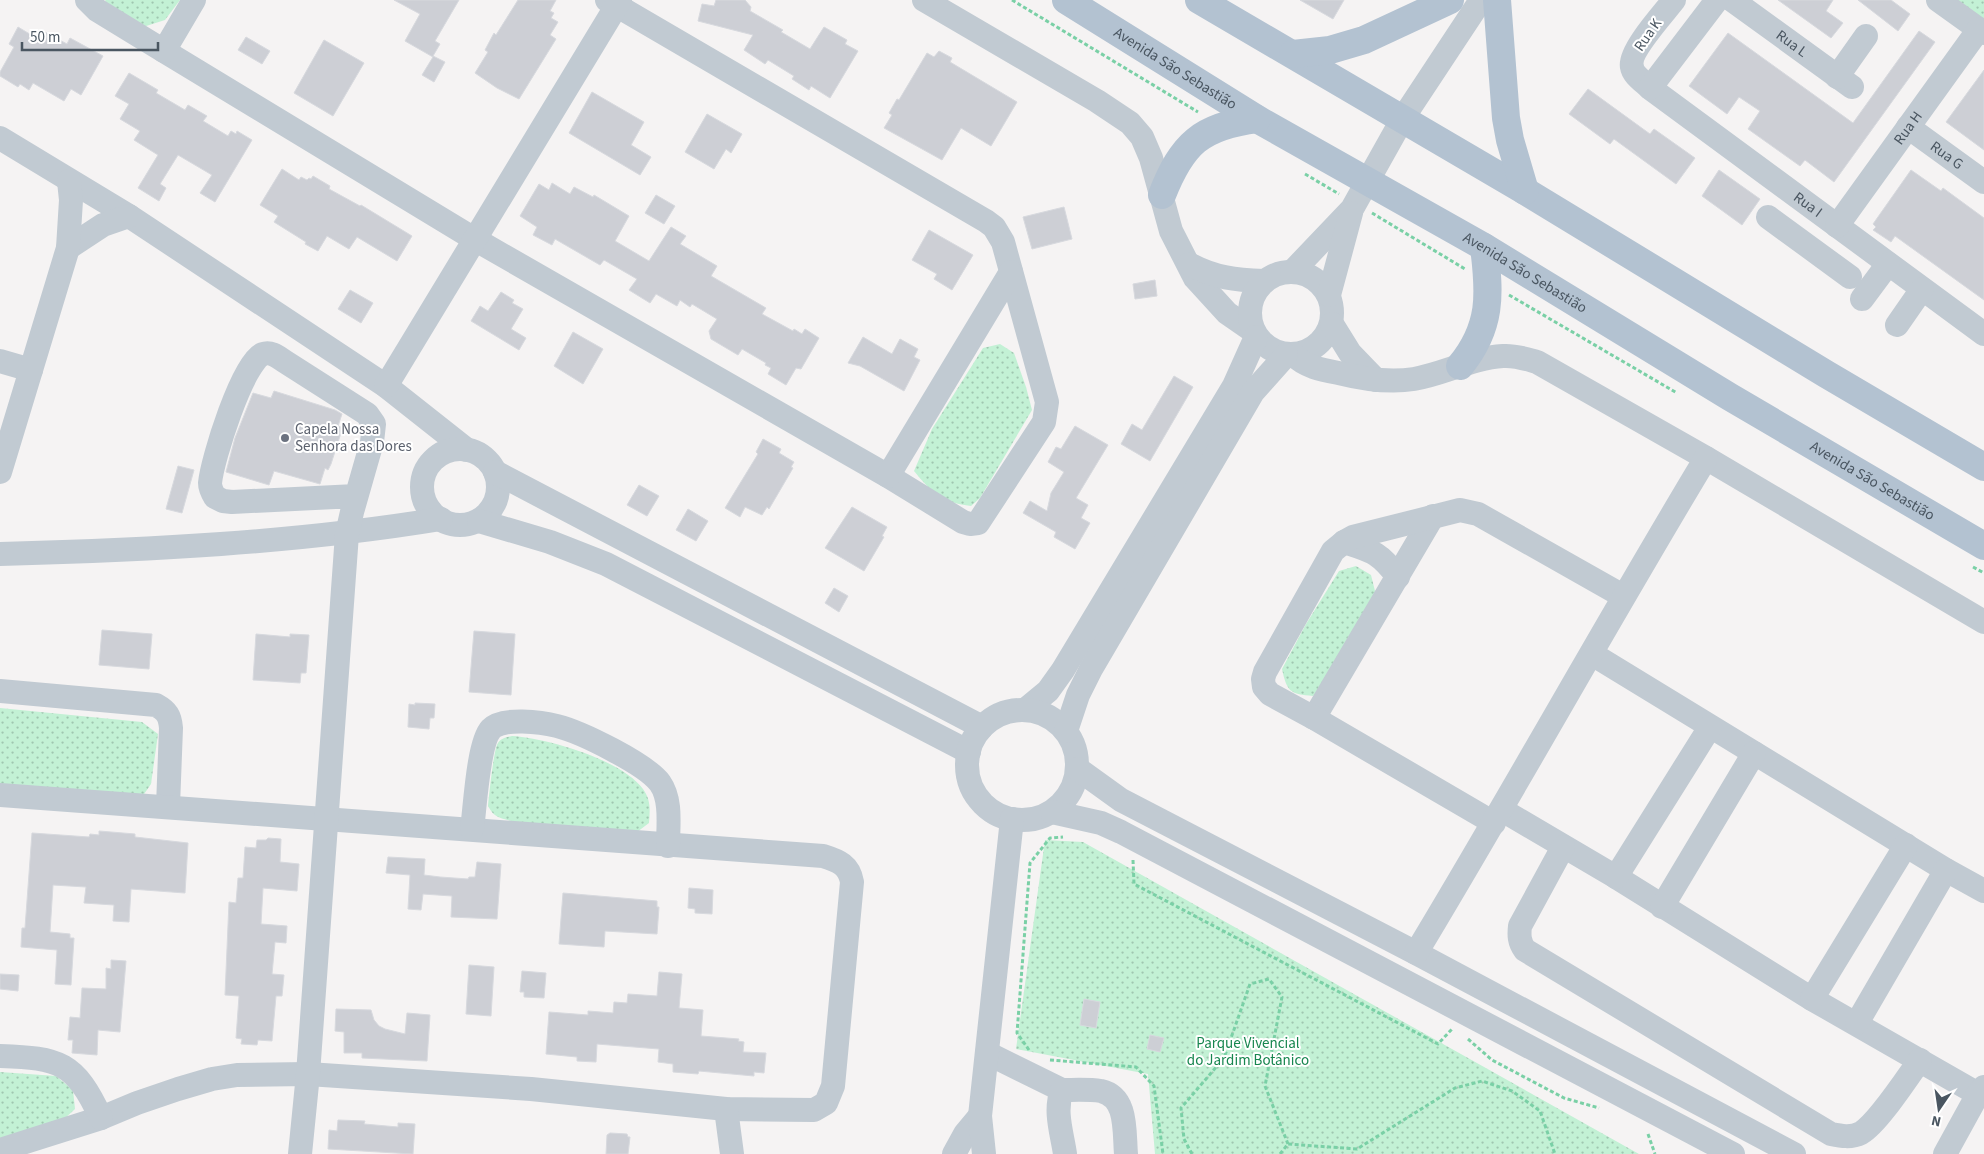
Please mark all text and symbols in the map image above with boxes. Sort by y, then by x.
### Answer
street label: Rua K [1629,14,1667,56]
scale bar [22,20,159,52]
street label: Avenida São Sebastião [1110,22,1241,115]
street label: Rua L [1772,25,1812,62]
text: 50 m [30,27,60,48]
street label: Rua H [1888,107,1927,149]
street label: Rua G [1926,136,1968,174]
street label: Rua I [1789,187,1827,222]
street label: Avenida São Sebastião [1459,227,1591,318]
place label: Capela Nossa Senhora das Dores [295,419,412,457]
marker: Capela Nossa Senhora das Dores [279,432,291,444]
street label: Avenida São Sebastião [1806,436,1939,525]
park label: Parque Vivencial do Jardim Botânico [1187,1033,1309,1071]
north arrow [1914,1084,1964,1134]
text: N [1930,1110,1943,1131]

